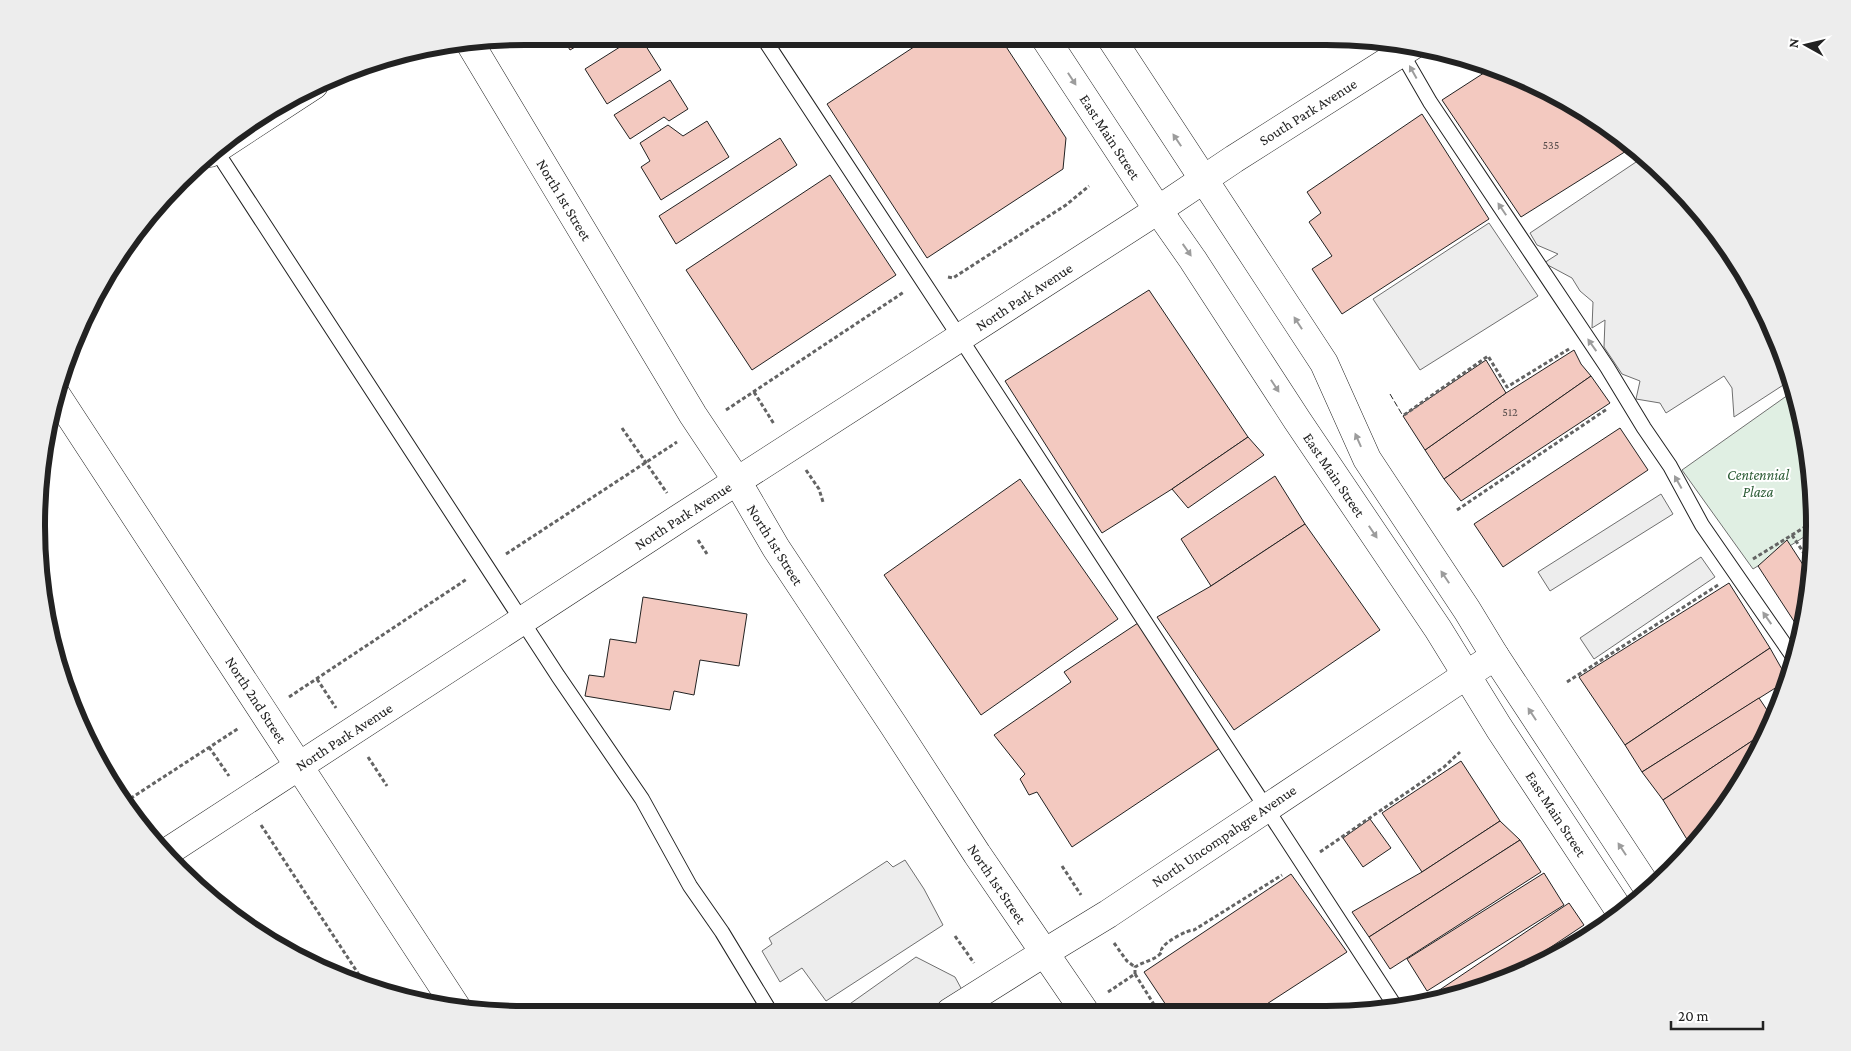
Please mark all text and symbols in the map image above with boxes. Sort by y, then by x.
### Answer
north arrow [1781,20,1831,70]
text: N [1785,37,1802,49]
one-way arrow [1409,65,1417,79]
one-way arrow [1067,72,1077,86]
street label: South Park Avenue [1256,75,1360,148]
street label: East Main Street [1077,92,1144,183]
one-way arrow [1173,133,1182,146]
house number: 535 [1543,138,1559,152]
street label: North 1st Street [533,156,595,245]
one-way arrow [1497,203,1507,216]
one-way arrow [1182,243,1192,257]
street label: North Park Avenue [973,260,1076,334]
one-way arrow [1293,316,1302,329]
one-way arrow [1587,338,1597,351]
one-way arrow [1270,380,1280,393]
house number: 512 [1502,405,1518,419]
street label: East Main Street [1300,430,1369,521]
one-way arrow [1354,433,1362,447]
park label: Centennial Plaza [1727,467,1789,500]
one-way arrow [1674,475,1683,489]
street label: North Park Avenue [632,479,735,553]
street label: North 1st Street [744,502,807,589]
one-way arrow [1368,526,1378,539]
one-way arrow [1440,570,1450,583]
one-way arrow [1762,611,1772,625]
street label: North 2nd Street [222,654,290,747]
street label: North Park Avenue [293,700,396,774]
one-way arrow [1528,707,1537,720]
street label: East Main Street [1523,769,1590,860]
street label: North Uncompahgre Avenue [1149,781,1300,891]
street label: North 1st Street [965,841,1030,928]
one-way arrow [1617,843,1627,856]
scale bar [1671,998,1764,1030]
text: 20 m [1678,1008,1709,1024]

